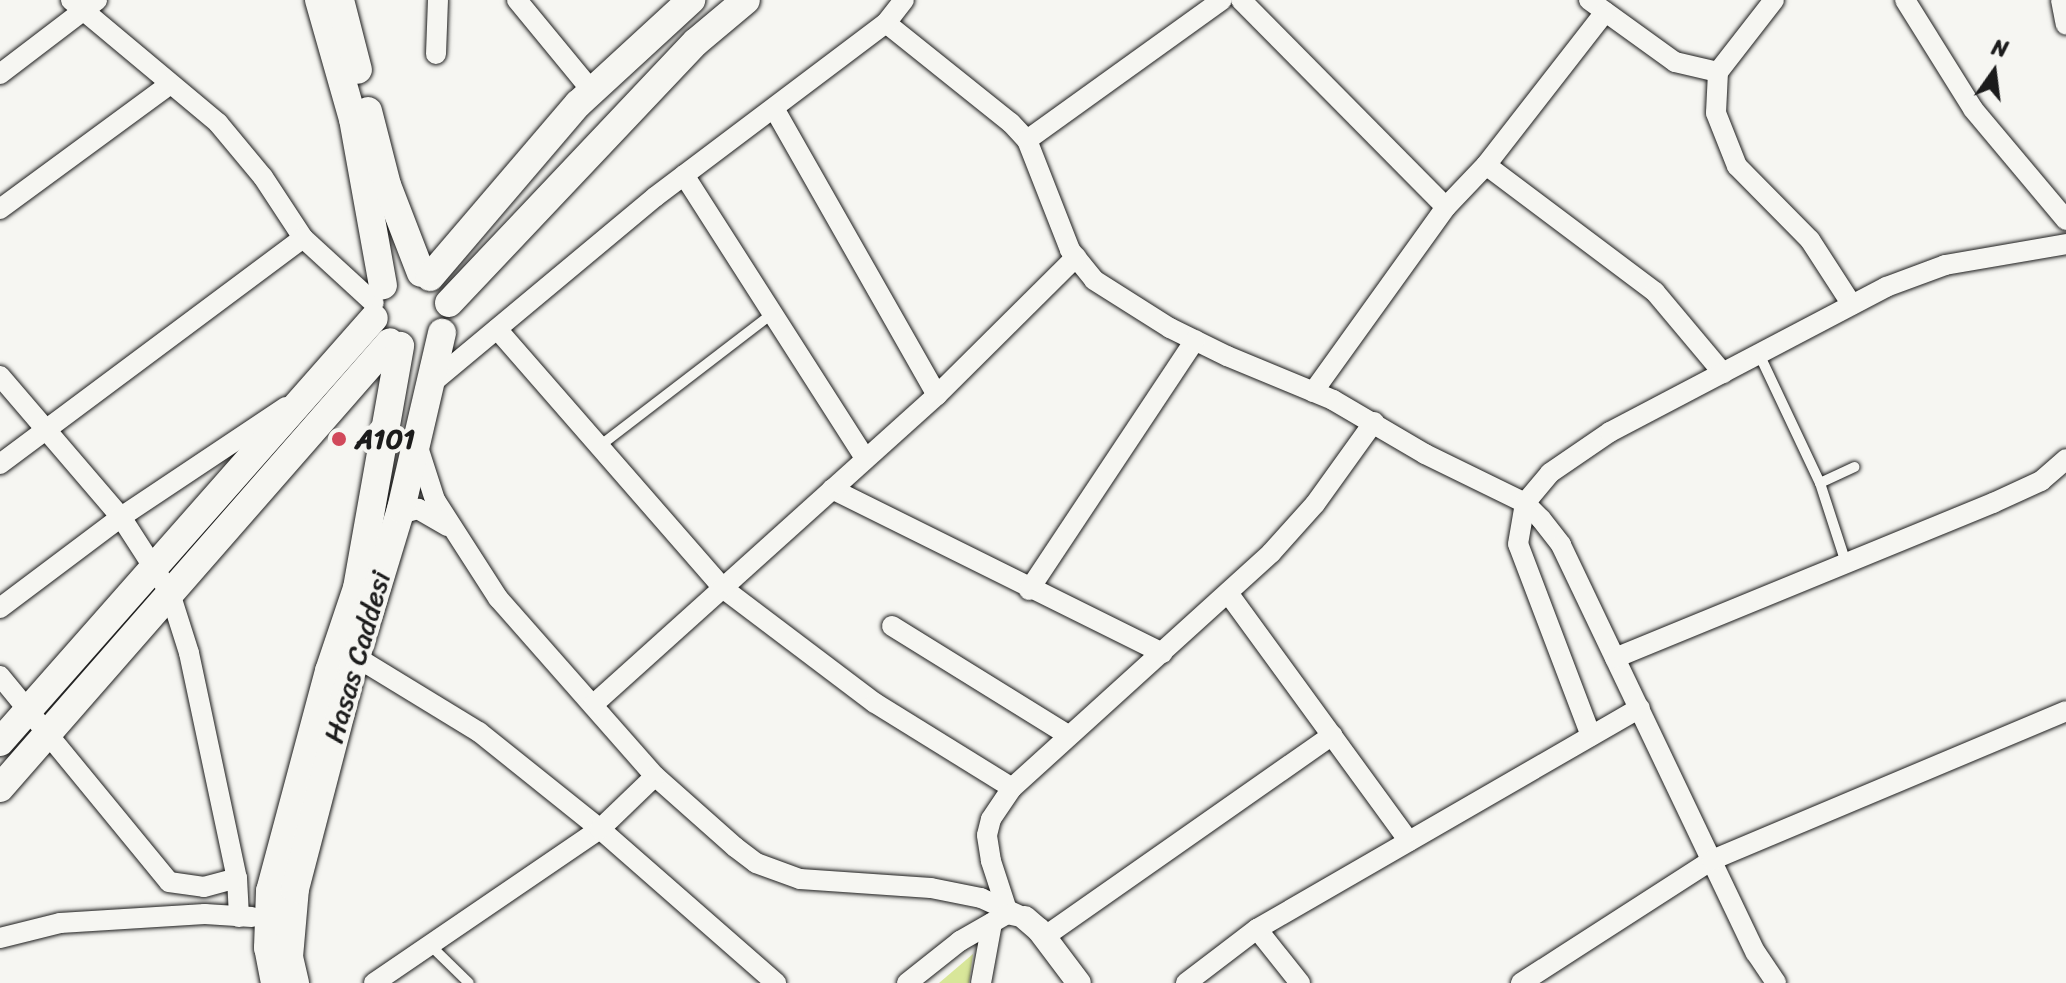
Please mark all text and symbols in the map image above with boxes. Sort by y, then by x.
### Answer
text: N [1988,27,2012,69]
north arrow [1954,32,2034,112]
place label: A101 [355,422,415,456]
marker: A101 [330,430,348,448]
street label: Hasas Caddesi [317,568,397,746]

